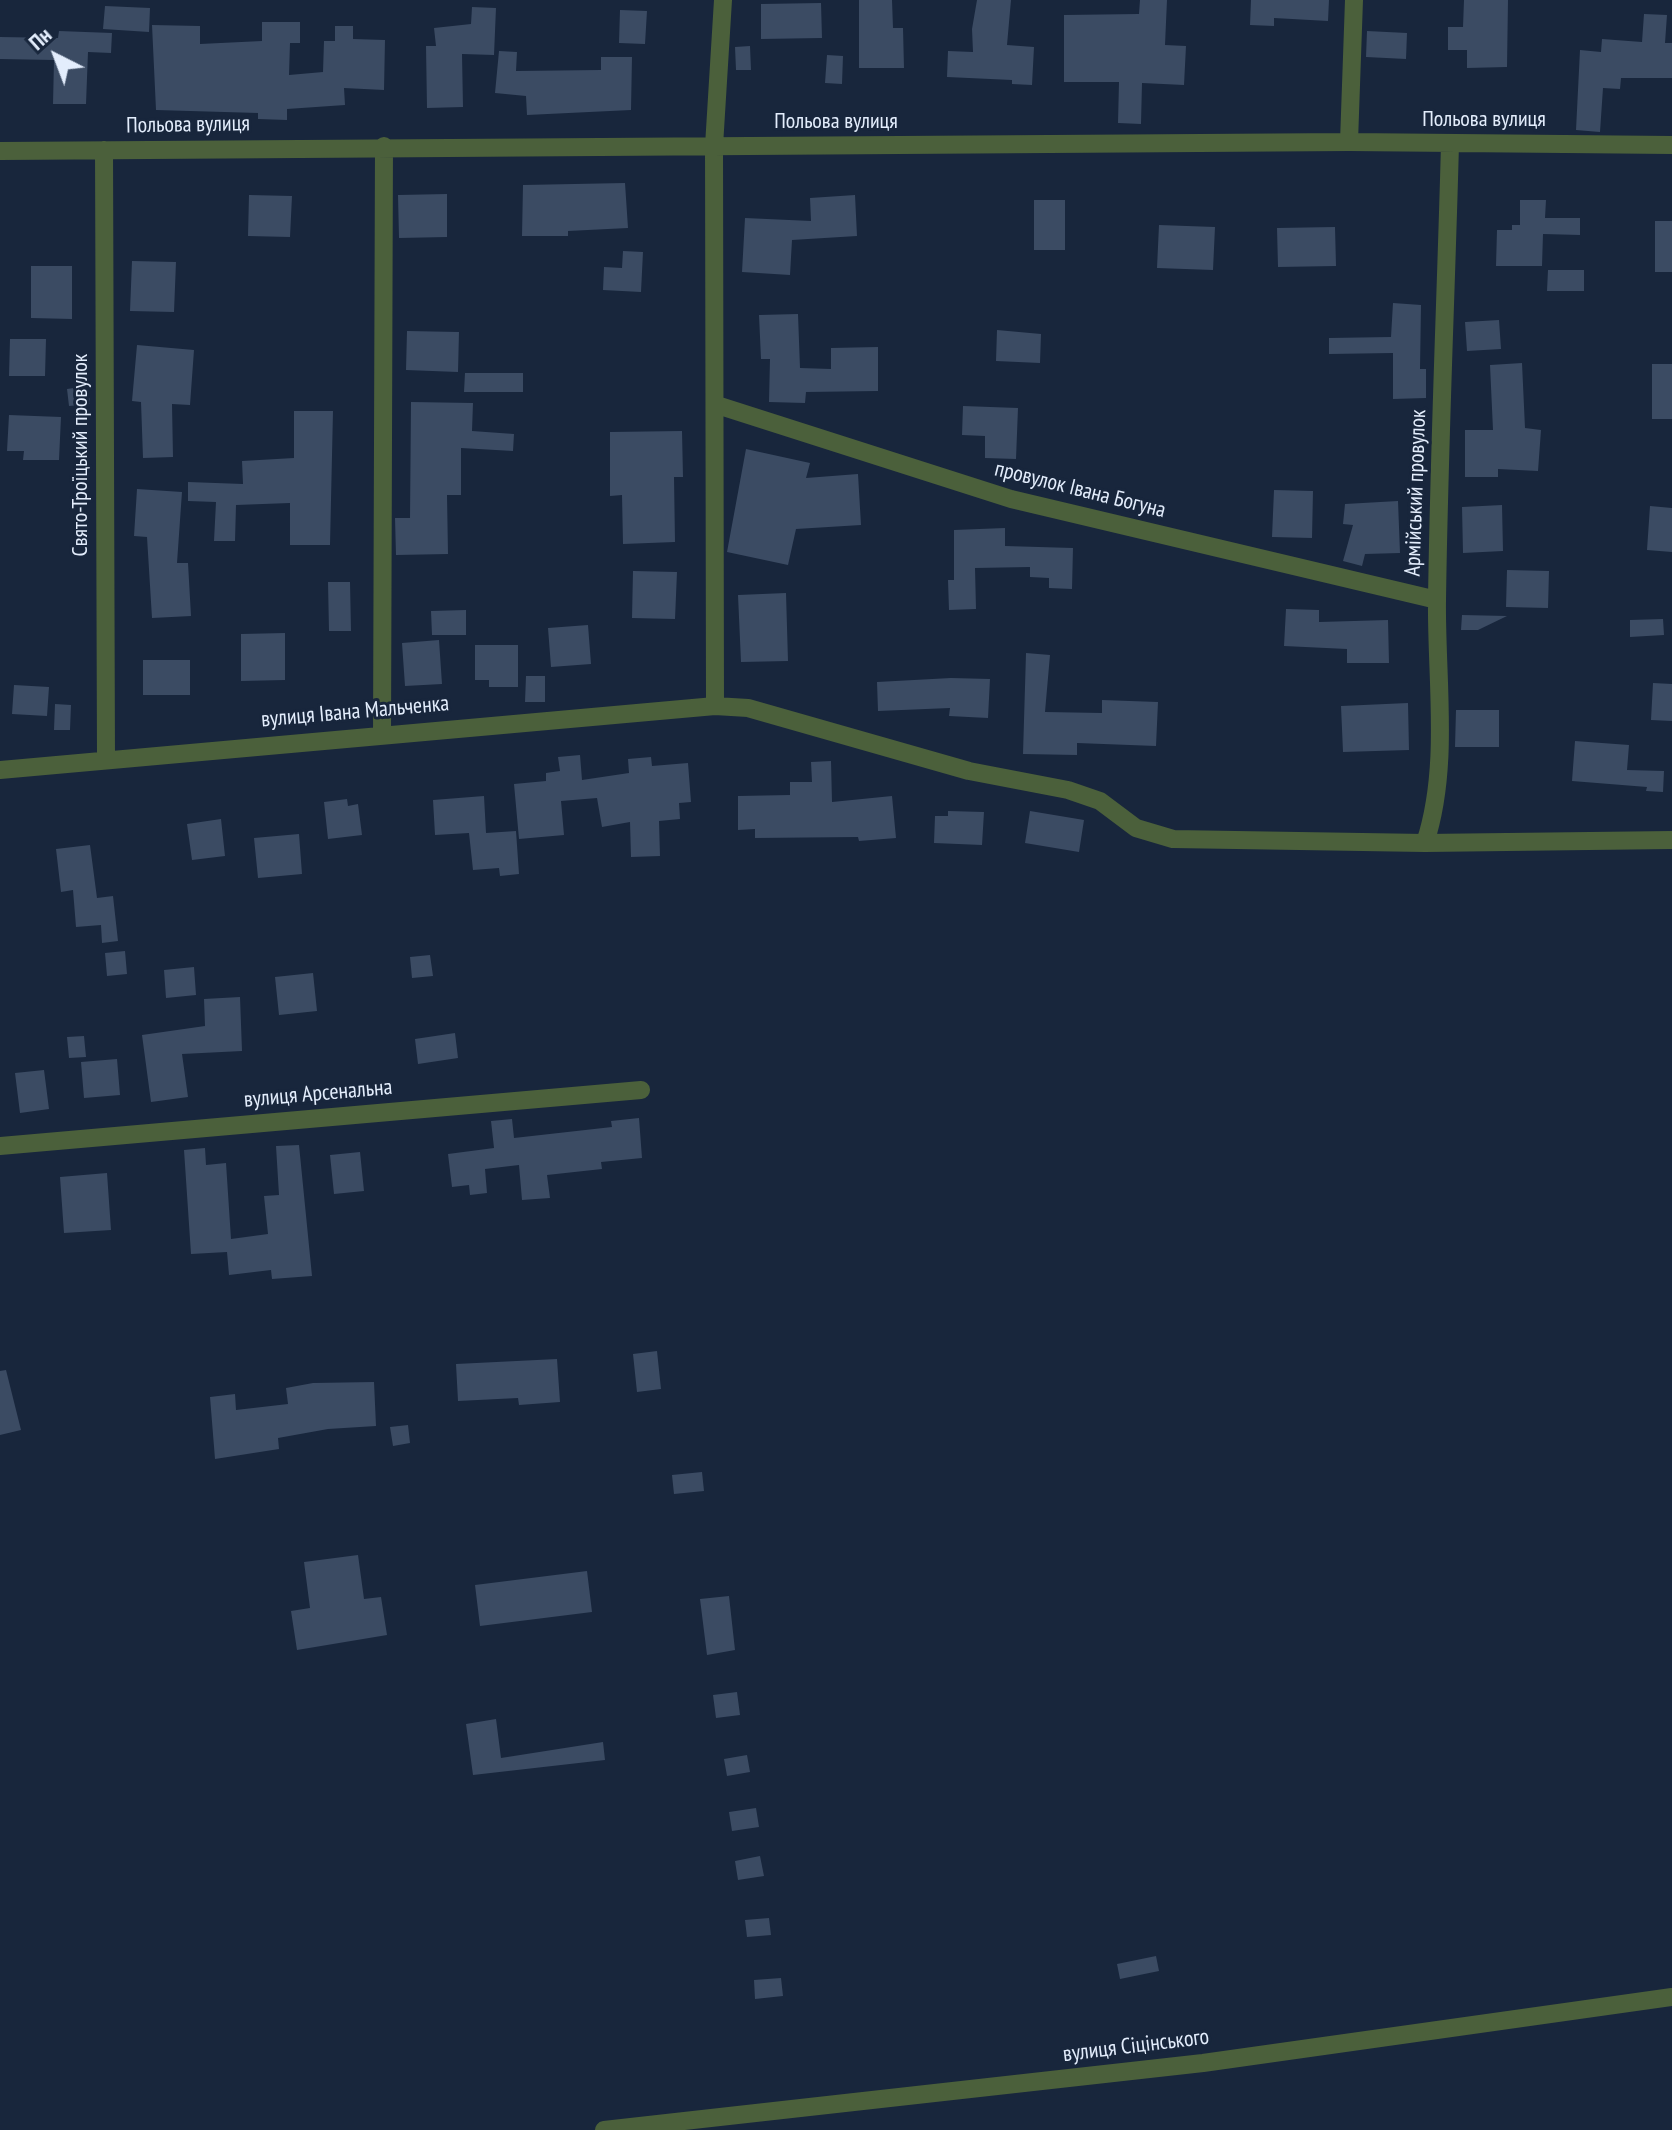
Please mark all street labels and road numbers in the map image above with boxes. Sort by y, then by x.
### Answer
street label: Польова вулиця [1422,107,1546,133]
street label: Польова вулиця [774,109,898,135]
street label: Польова вулиця [126,111,250,139]
street label: Свято-Троїцький провулок [68,354,94,556]
street label: Армійський провулок [1400,409,1432,577]
street label: провулок Івана Богуна [992,456,1168,524]
street label: вулиця Івана Мальченка [260,691,450,733]
street label: вулиця Арсенальна [243,1074,393,1114]
street label: вулиця Сіцінського [1061,2024,1211,2068]

